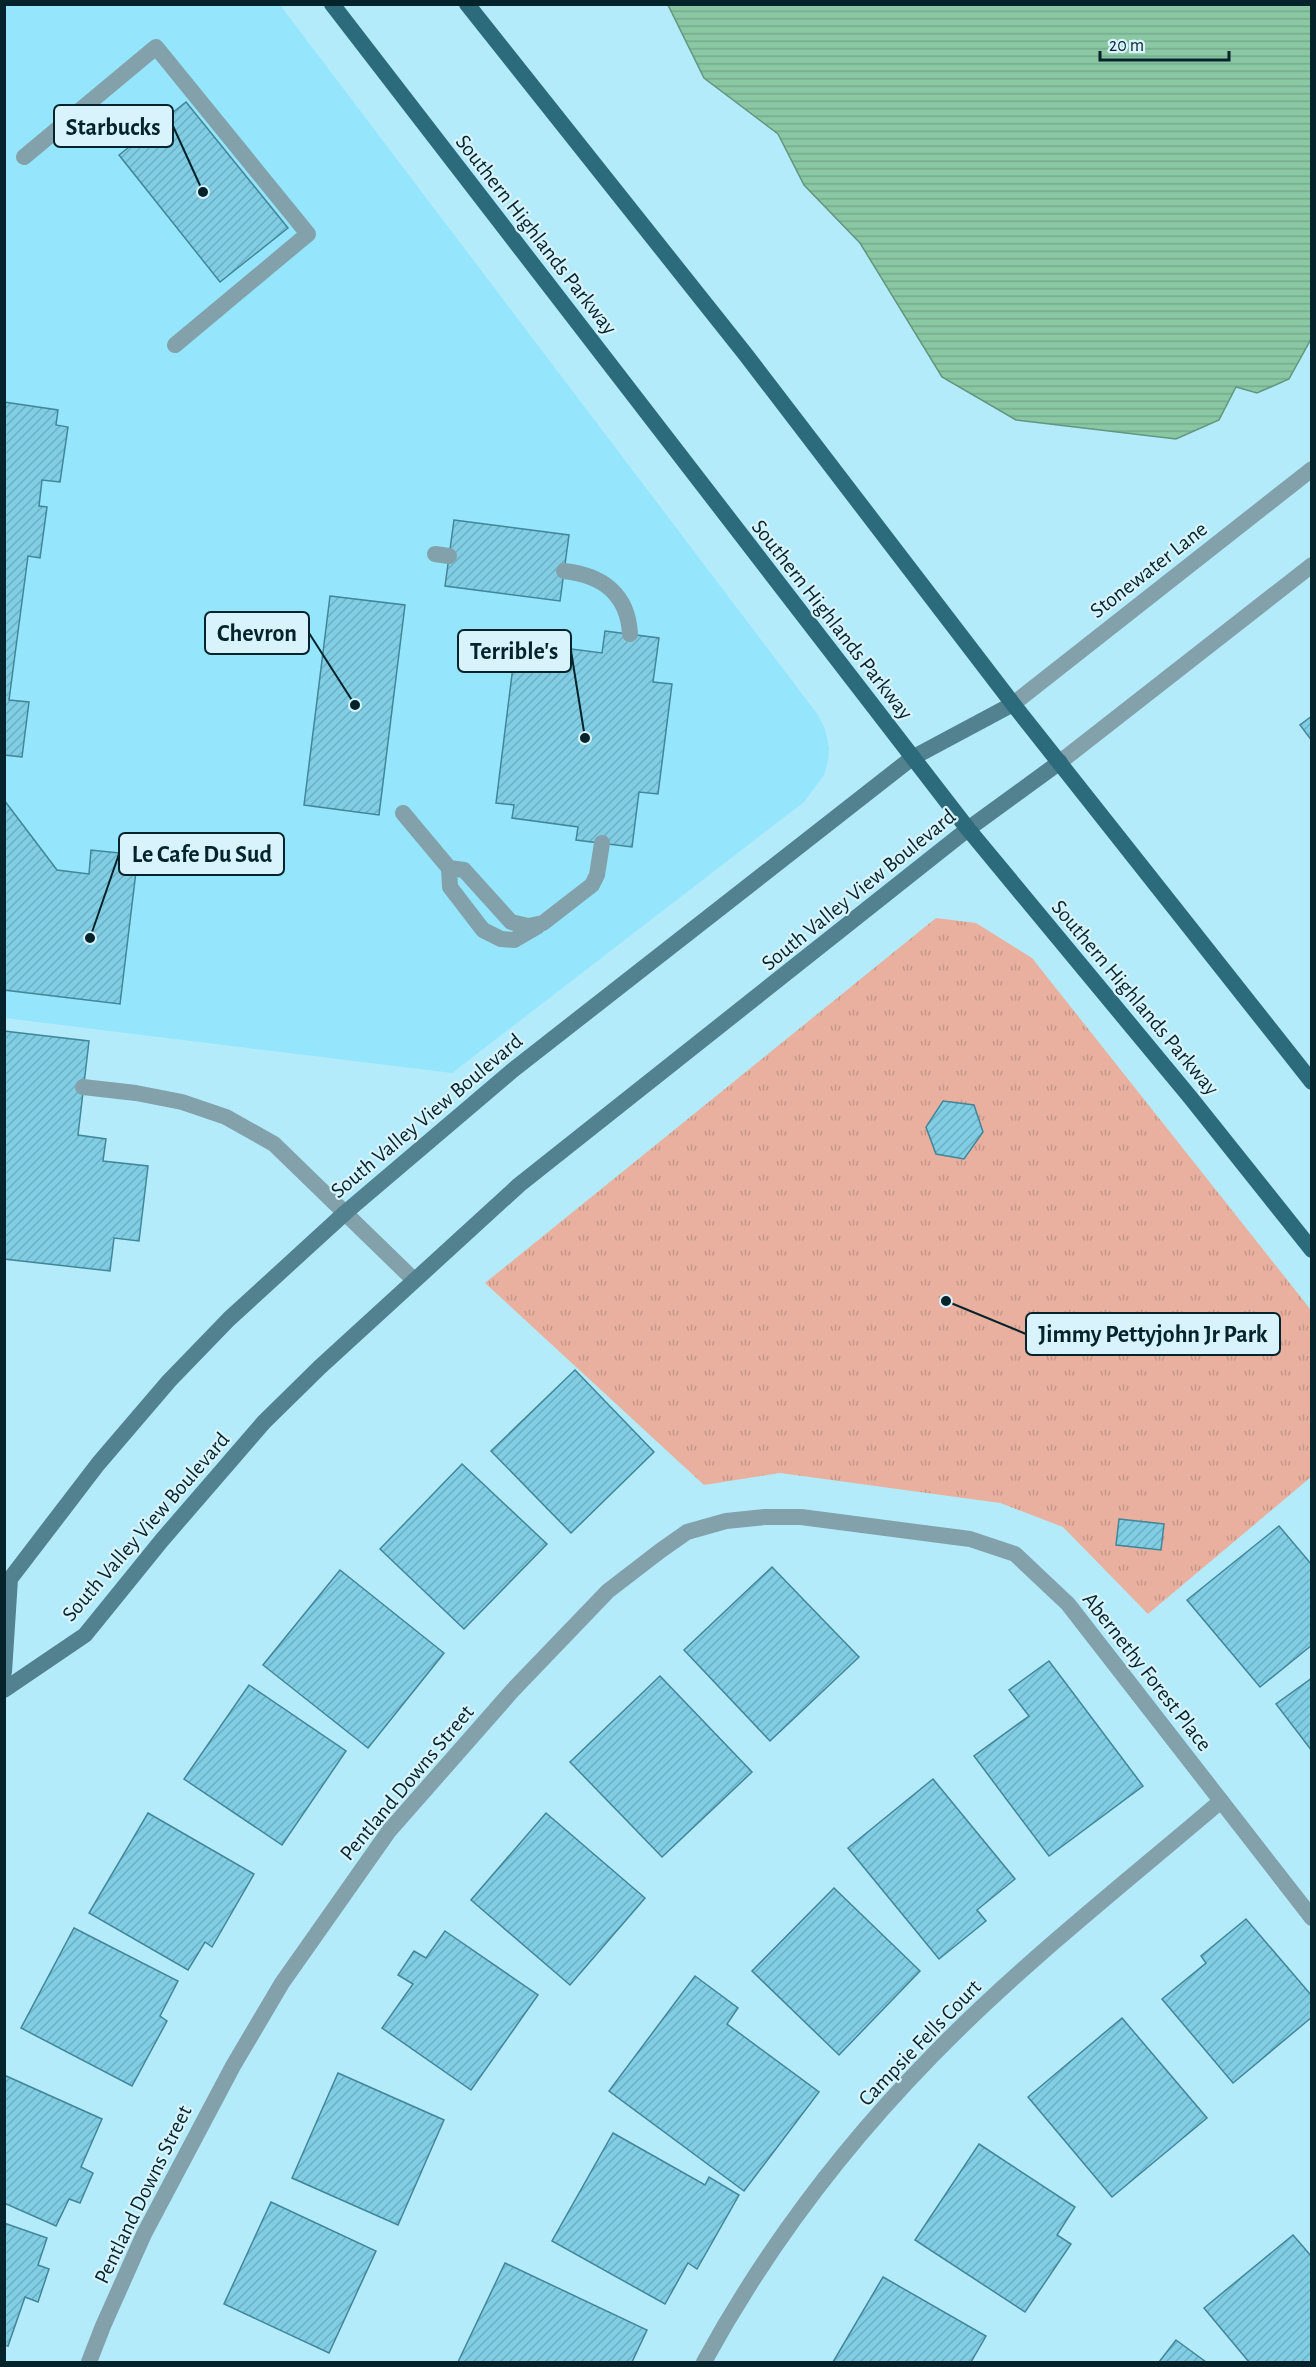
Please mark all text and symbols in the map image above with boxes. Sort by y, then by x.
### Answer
scale bar [1100,24,1229,62]
text: 20 m [1109,37,1144,55]
callout: Starbucks [54,105,173,147]
text: Starbucks [66,116,160,140]
street label: Southern Highlands Parkway [452,131,621,339]
street label: Southern Highlands Parkway [748,516,917,724]
street label: Stonewater Lane [1086,517,1211,622]
callout: Chevron [205,612,309,654]
text: Chevron [217,622,297,646]
callout: Terrible's [458,630,571,672]
text: Terrible's [470,640,558,664]
street label: South Valley View Boulevard [758,805,960,975]
callout: Le Cafe Du Sud [119,833,284,875]
text: Le Cafe Du Sud [132,843,273,867]
street label: Southern Highlands Parkway [1047,896,1223,1100]
street label: South Valley View Boulevard [327,1029,527,1202]
callout: Jimmy Pettyjohn Jr Park [1026,1313,1280,1355]
text: Jimmy Pettyjohn Jr Park [1038,1323,1268,1347]
street label: South Valley View Boulevard [58,1428,234,1625]
street label: Abernethy Forest Place [1079,1588,1216,1755]
street label: Pentland Downs Street [336,1701,478,1864]
street label: Campsie Fells Court [854,1975,985,2110]
street label: Pentland Downs Street [90,2102,196,2287]

